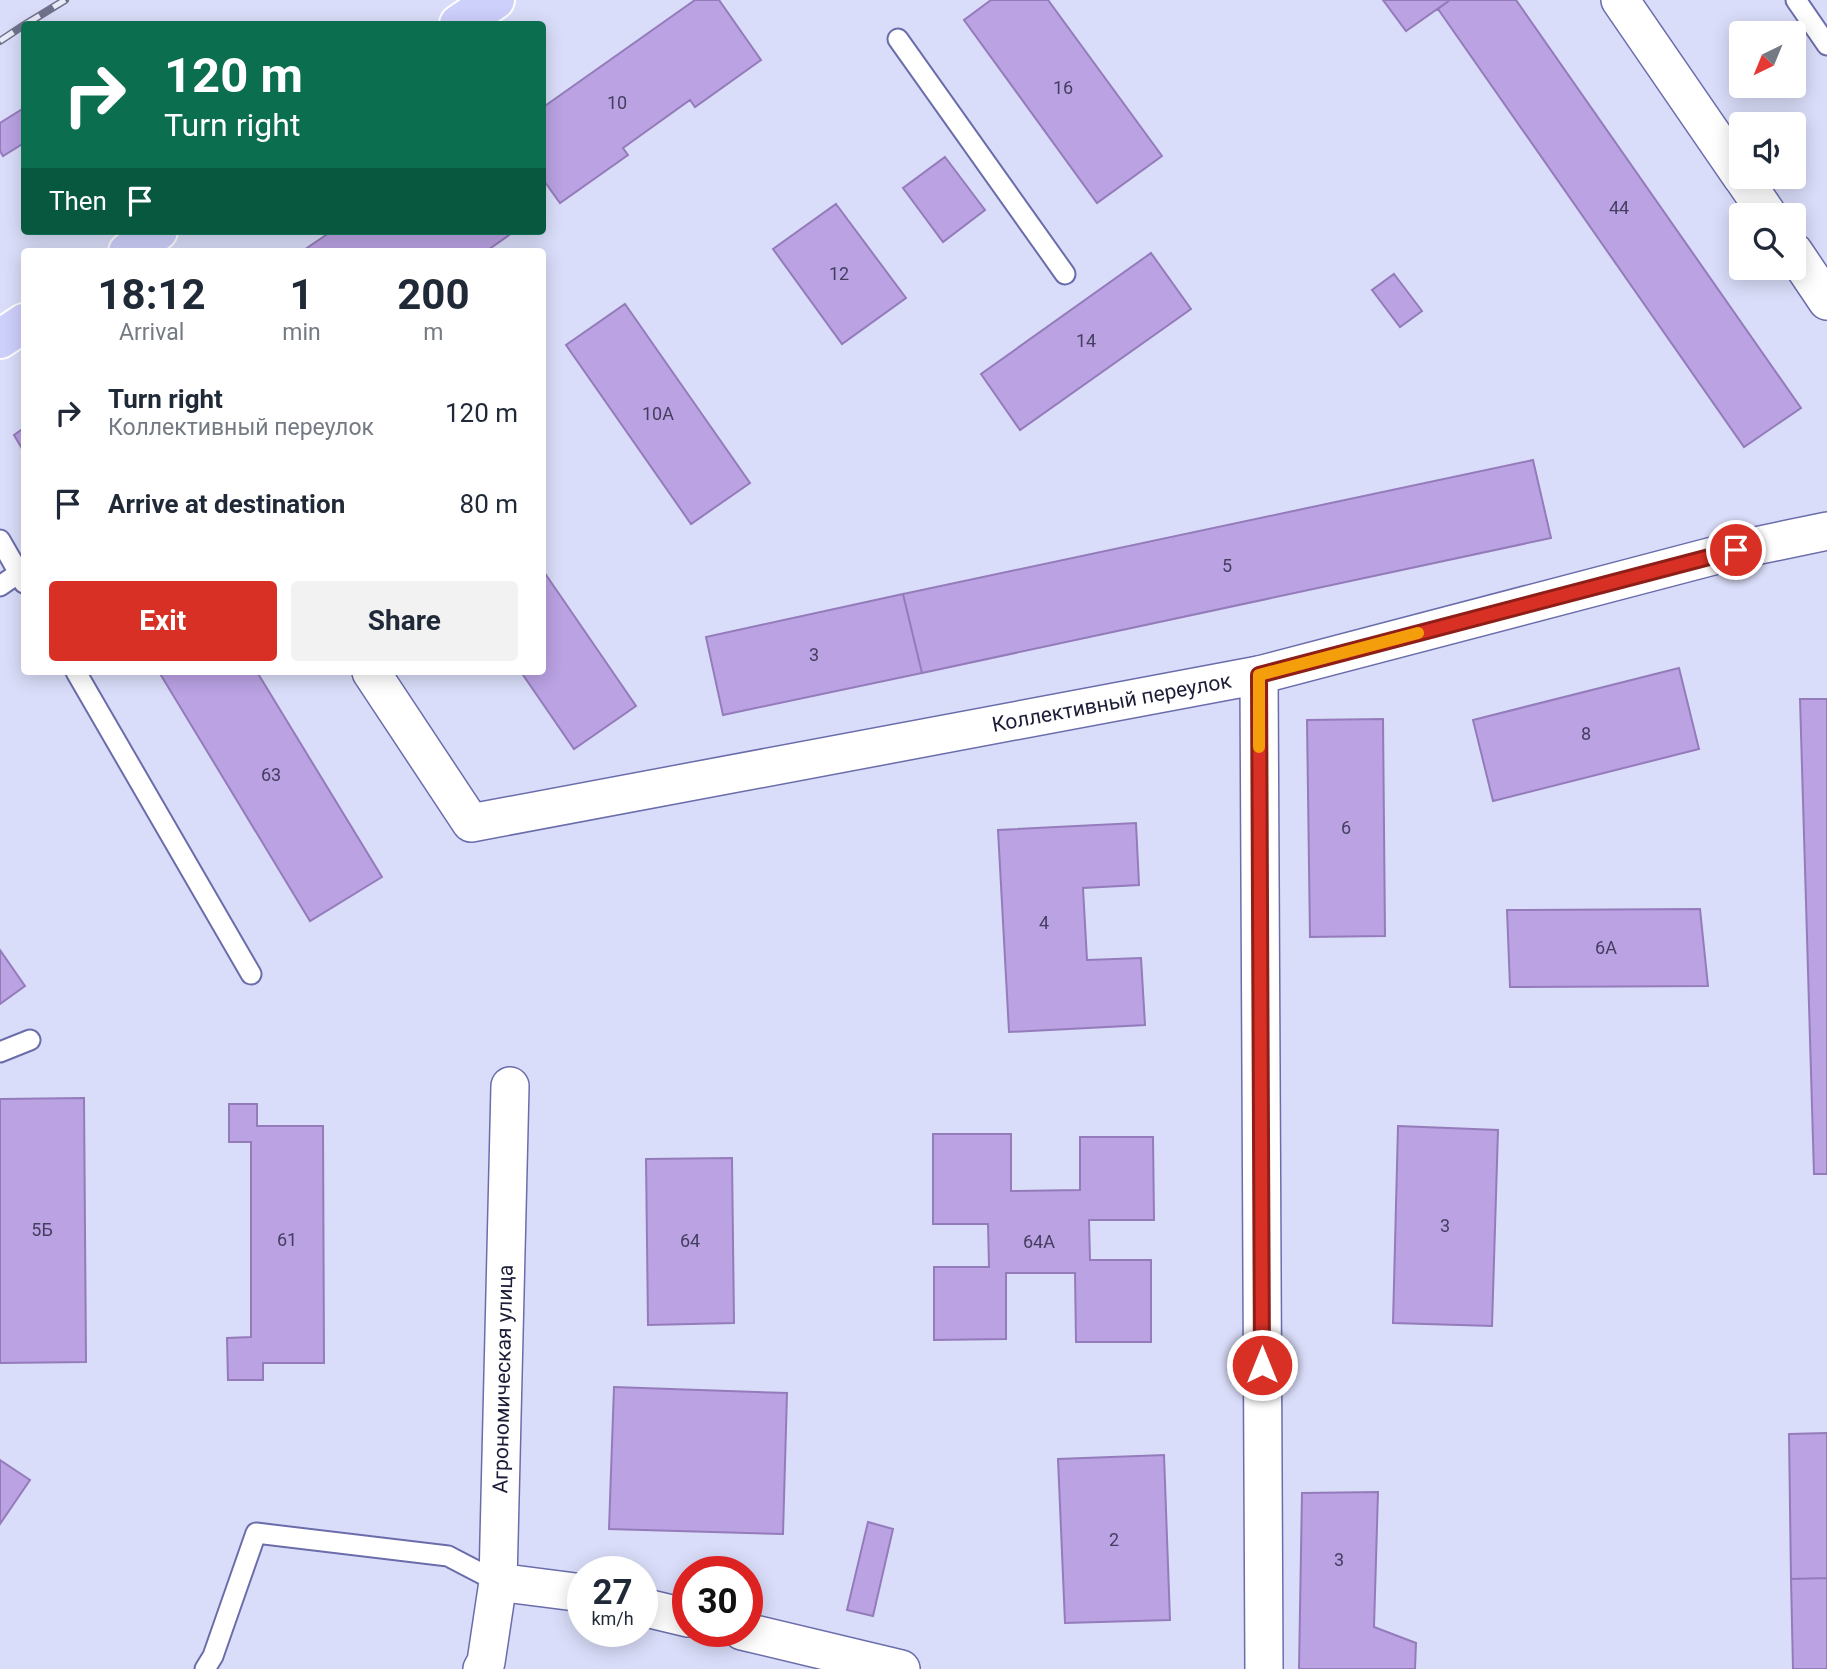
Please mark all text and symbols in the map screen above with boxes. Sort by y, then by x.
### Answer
north arrow [1729,21,1806,98]
map controls [1729,21,1806,280]
text: 120 m [164,47,303,104]
icon: right [49,49,140,140]
house number: 16 [1053,77,1073,98]
house number: 10 [607,92,627,113]
text: Turn right [164,106,300,144]
button: sound [1729,112,1806,189]
icon: arrive [121,182,159,220]
text: Then [49,186,107,216]
house number: 44 [1609,197,1629,218]
button: search [1729,203,1806,280]
house number: 12 [829,263,849,284]
text: 18:12 [98,270,206,319]
text: 1 [289,270,314,319]
text: 200 [397,270,470,319]
text: Arrival [119,319,184,346]
text: min [282,319,321,346]
text: m [423,319,443,346]
house number: 14 [1076,330,1096,351]
text: Turn right [108,384,223,414]
icon: right [49,394,87,432]
text: 120 m [445,398,518,428]
house number: 10А [642,403,674,424]
text: Коллективный переулок [108,414,374,441]
icon: arrive [49,485,87,523]
text: Arrive at destination [108,489,345,519]
text: 80 m [460,489,518,519]
pin [1706,520,1766,580]
icon: arrive [1717,531,1755,569]
house number: 5 [1222,555,1232,576]
button: Exit [49,581,277,661]
button: Share [291,581,518,661]
house number: 3 [809,644,819,665]
street label: Коллективный переулок [990,668,1234,737]
house number: 8 [1581,723,1591,744]
house number: 63 [261,764,281,785]
house number: 6 [1341,817,1351,838]
house number: 4 [1039,912,1049,933]
house number: 6А [1595,937,1617,958]
house number: 3 [1440,1215,1450,1236]
house number: 5Б [31,1219,53,1240]
house number: 61 [277,1229,297,1250]
house number: 64 [680,1230,700,1251]
house number: 64А [1023,1231,1055,1252]
street label: Агрономическая улица [488,1264,518,1494]
position arrow [1225,1328,1299,1402]
house number: 2 [1109,1529,1119,1550]
house number: 3 [1334,1549,1344,1570]
speed limit sign: 30 [672,1556,763,1647]
text: 27 [592,1572,633,1613]
text: km/h [591,1608,634,1629]

